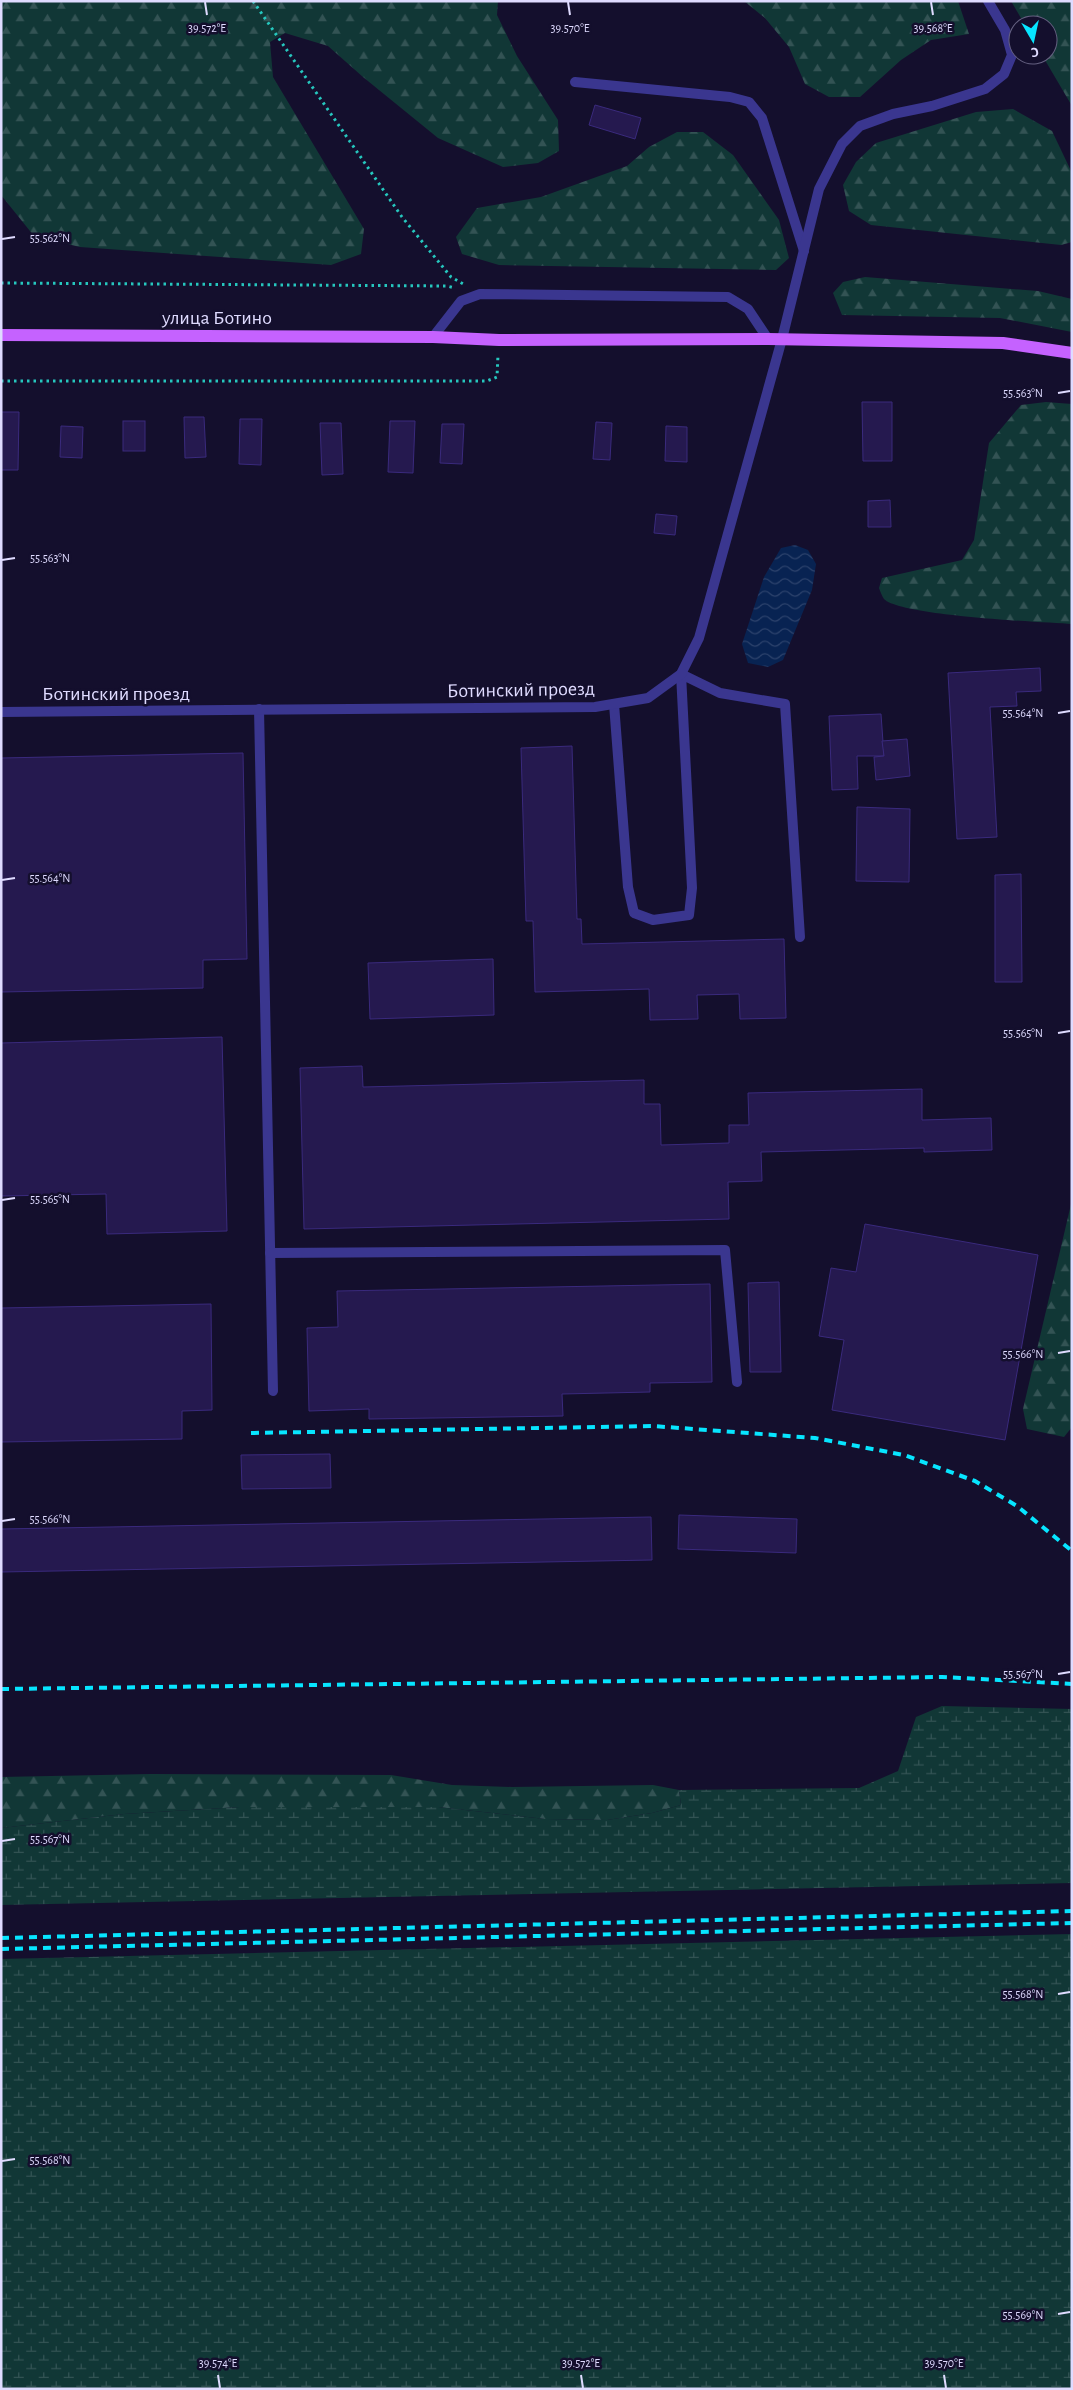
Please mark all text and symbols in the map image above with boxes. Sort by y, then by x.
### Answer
north arrow [1008,15,1058,65]
text: 39.572°E [188,22,226,34]
text: 39.570°E [551,22,590,34]
text: 39.568°E [914,22,953,34]
text: С [1030,44,1040,59]
text: 55.562°N [30,232,70,244]
street label: улица Ботино [161,308,272,328]
text: 55.563°N [1003,387,1043,399]
text: 55.563°N [30,552,70,564]
street label: Ботинский проезд [447,679,595,701]
street label: Ботинский проезд [42,684,190,704]
text: 55.564°N [1003,707,1043,719]
text: 55.564°N [30,872,70,884]
text: 55.565°N [1003,1027,1043,1039]
text: 55.565°N [30,1193,70,1205]
text: 55.566°N [1003,1348,1043,1360]
text: 55.566°N [30,1513,70,1525]
text: 55.567°N [1003,1668,1043,1680]
text: 55.567°N [30,1833,70,1845]
text: 55.568°N [1003,1988,1043,2000]
text: 55.568°N [30,2154,70,2166]
text: 55.569°N [1003,2309,1043,2321]
text: 39.574°E [199,2357,237,2369]
text: 39.572°E [562,2357,600,2369]
text: 39.570°E [925,2357,964,2369]

